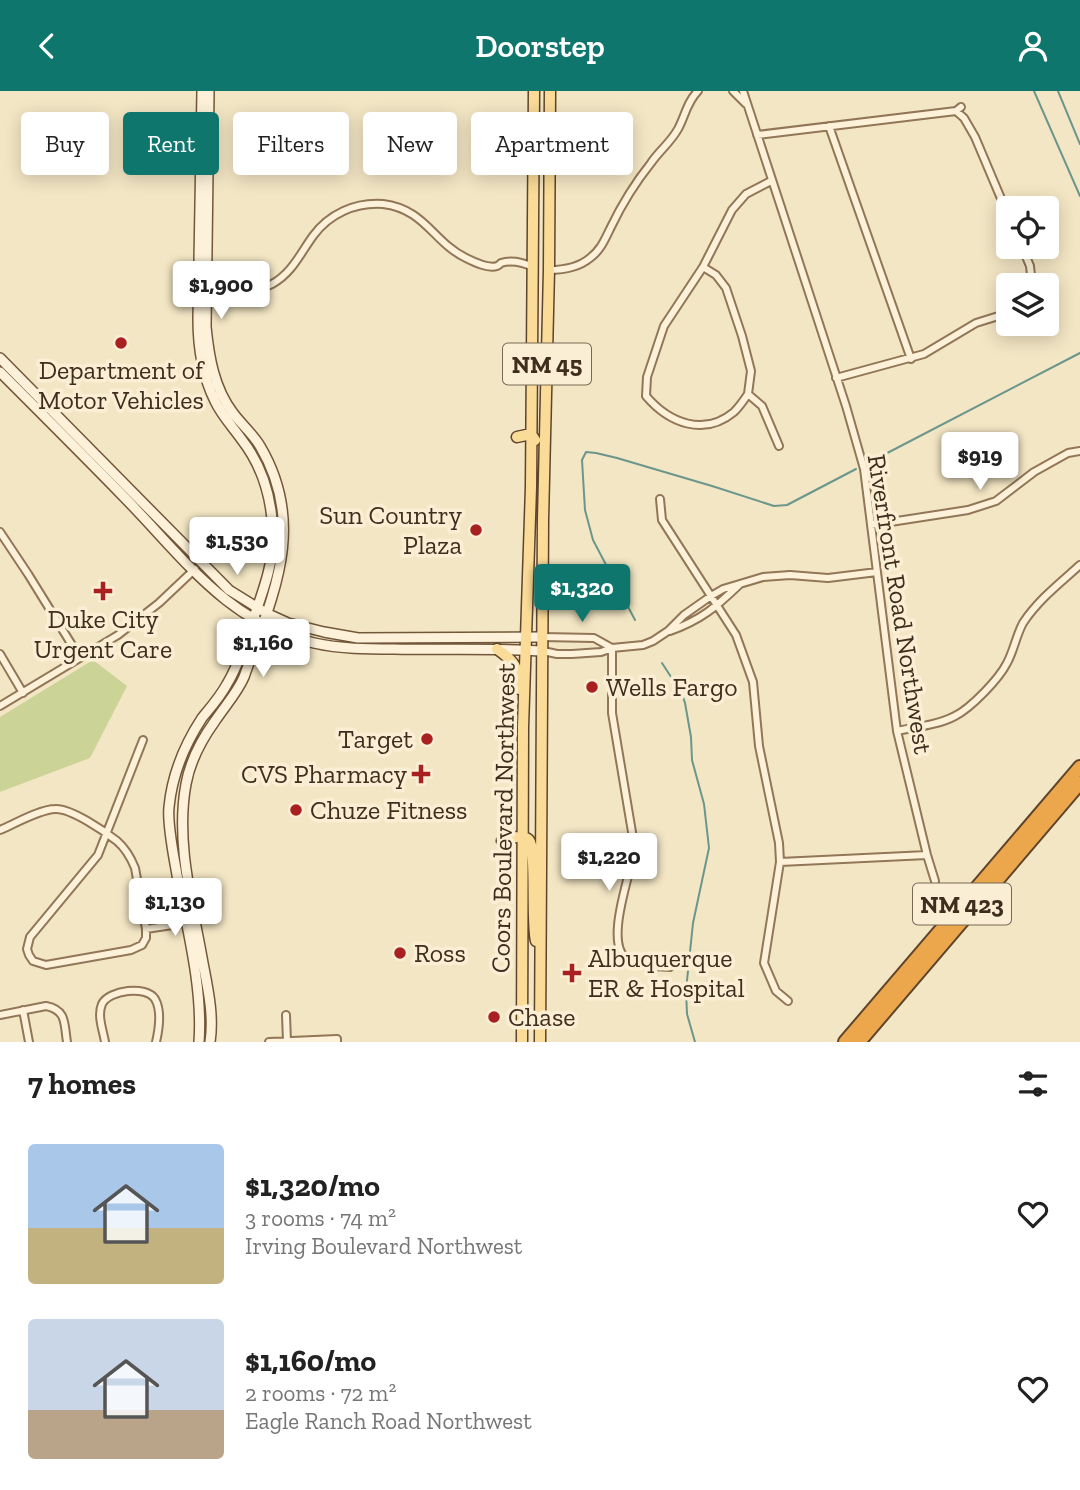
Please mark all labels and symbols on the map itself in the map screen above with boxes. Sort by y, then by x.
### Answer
pin: $1,900 [164,261,278,321]
marker: Department of Motor Vehicles [113,335,129,351]
road number: NM 45 [503,343,591,385]
place label: Department of Motor Vehicles [38,354,205,416]
pin: $919 [939,433,1021,492]
street label: Riverfront Road Northwest [860,452,940,757]
place label: Sun Country Plaza [319,499,463,561]
pin: $1,530 [180,517,294,577]
marker: Sun Country Plaza [468,522,484,538]
pin: $1,320 [525,565,639,624]
marker: Duke City Urgent Care [93,581,113,601]
place label: Duke City Urgent Care [34,603,172,665]
pin: $1,160 [206,619,320,679]
street label: Coors Boulevard Northwest [484,662,522,973]
place label: Wells Fargo [606,671,738,703]
marker: Wells Fargo [584,679,600,695]
place label: Target [338,723,413,755]
marker: Target [419,731,435,747]
place label: CVS Pharmacy [241,758,408,790]
marker: CVS Pharmacy [413,766,429,782]
place label: Chuze Fitness [310,794,467,826]
marker: Chuze Fitness [288,802,304,818]
pin: $1,220 [552,833,666,893]
pin: $1,130 [118,879,232,938]
road number: NM 423 [913,883,1011,925]
place label: Ross [414,937,466,969]
place label: Albuquerque ER & Hospital [588,942,745,1004]
marker: Ross [392,945,408,961]
marker: Albuquerque ER & Hospital [562,963,582,983]
place label: Chase [508,1001,576,1033]
marker: Chase [486,1009,502,1025]

